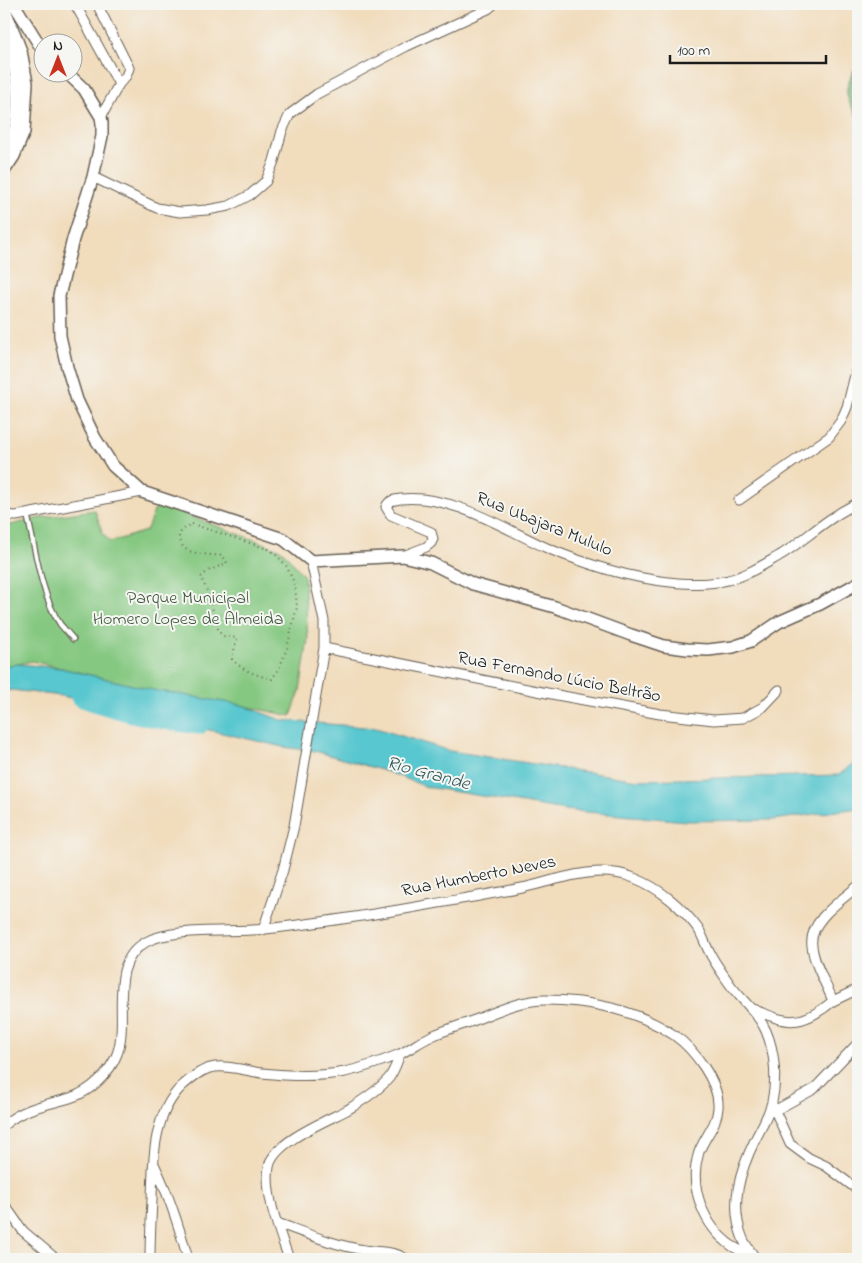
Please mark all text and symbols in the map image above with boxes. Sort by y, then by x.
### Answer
north arrow [32,32,82,82]
scale bar [670,32,826,64]
text: N [53,36,63,57]
text: 100 m [677,40,710,62]
street label: Rua Ubajara Mululo [472,486,616,564]
park label: Parque Municipal Homero Lopes de Almeida [93,586,283,633]
street label: Rua Fernando Lúcio Beltrão [455,646,663,710]
water label: Rio Grande [383,750,474,798]
street label: Rua Humberto Neves [399,849,559,905]

